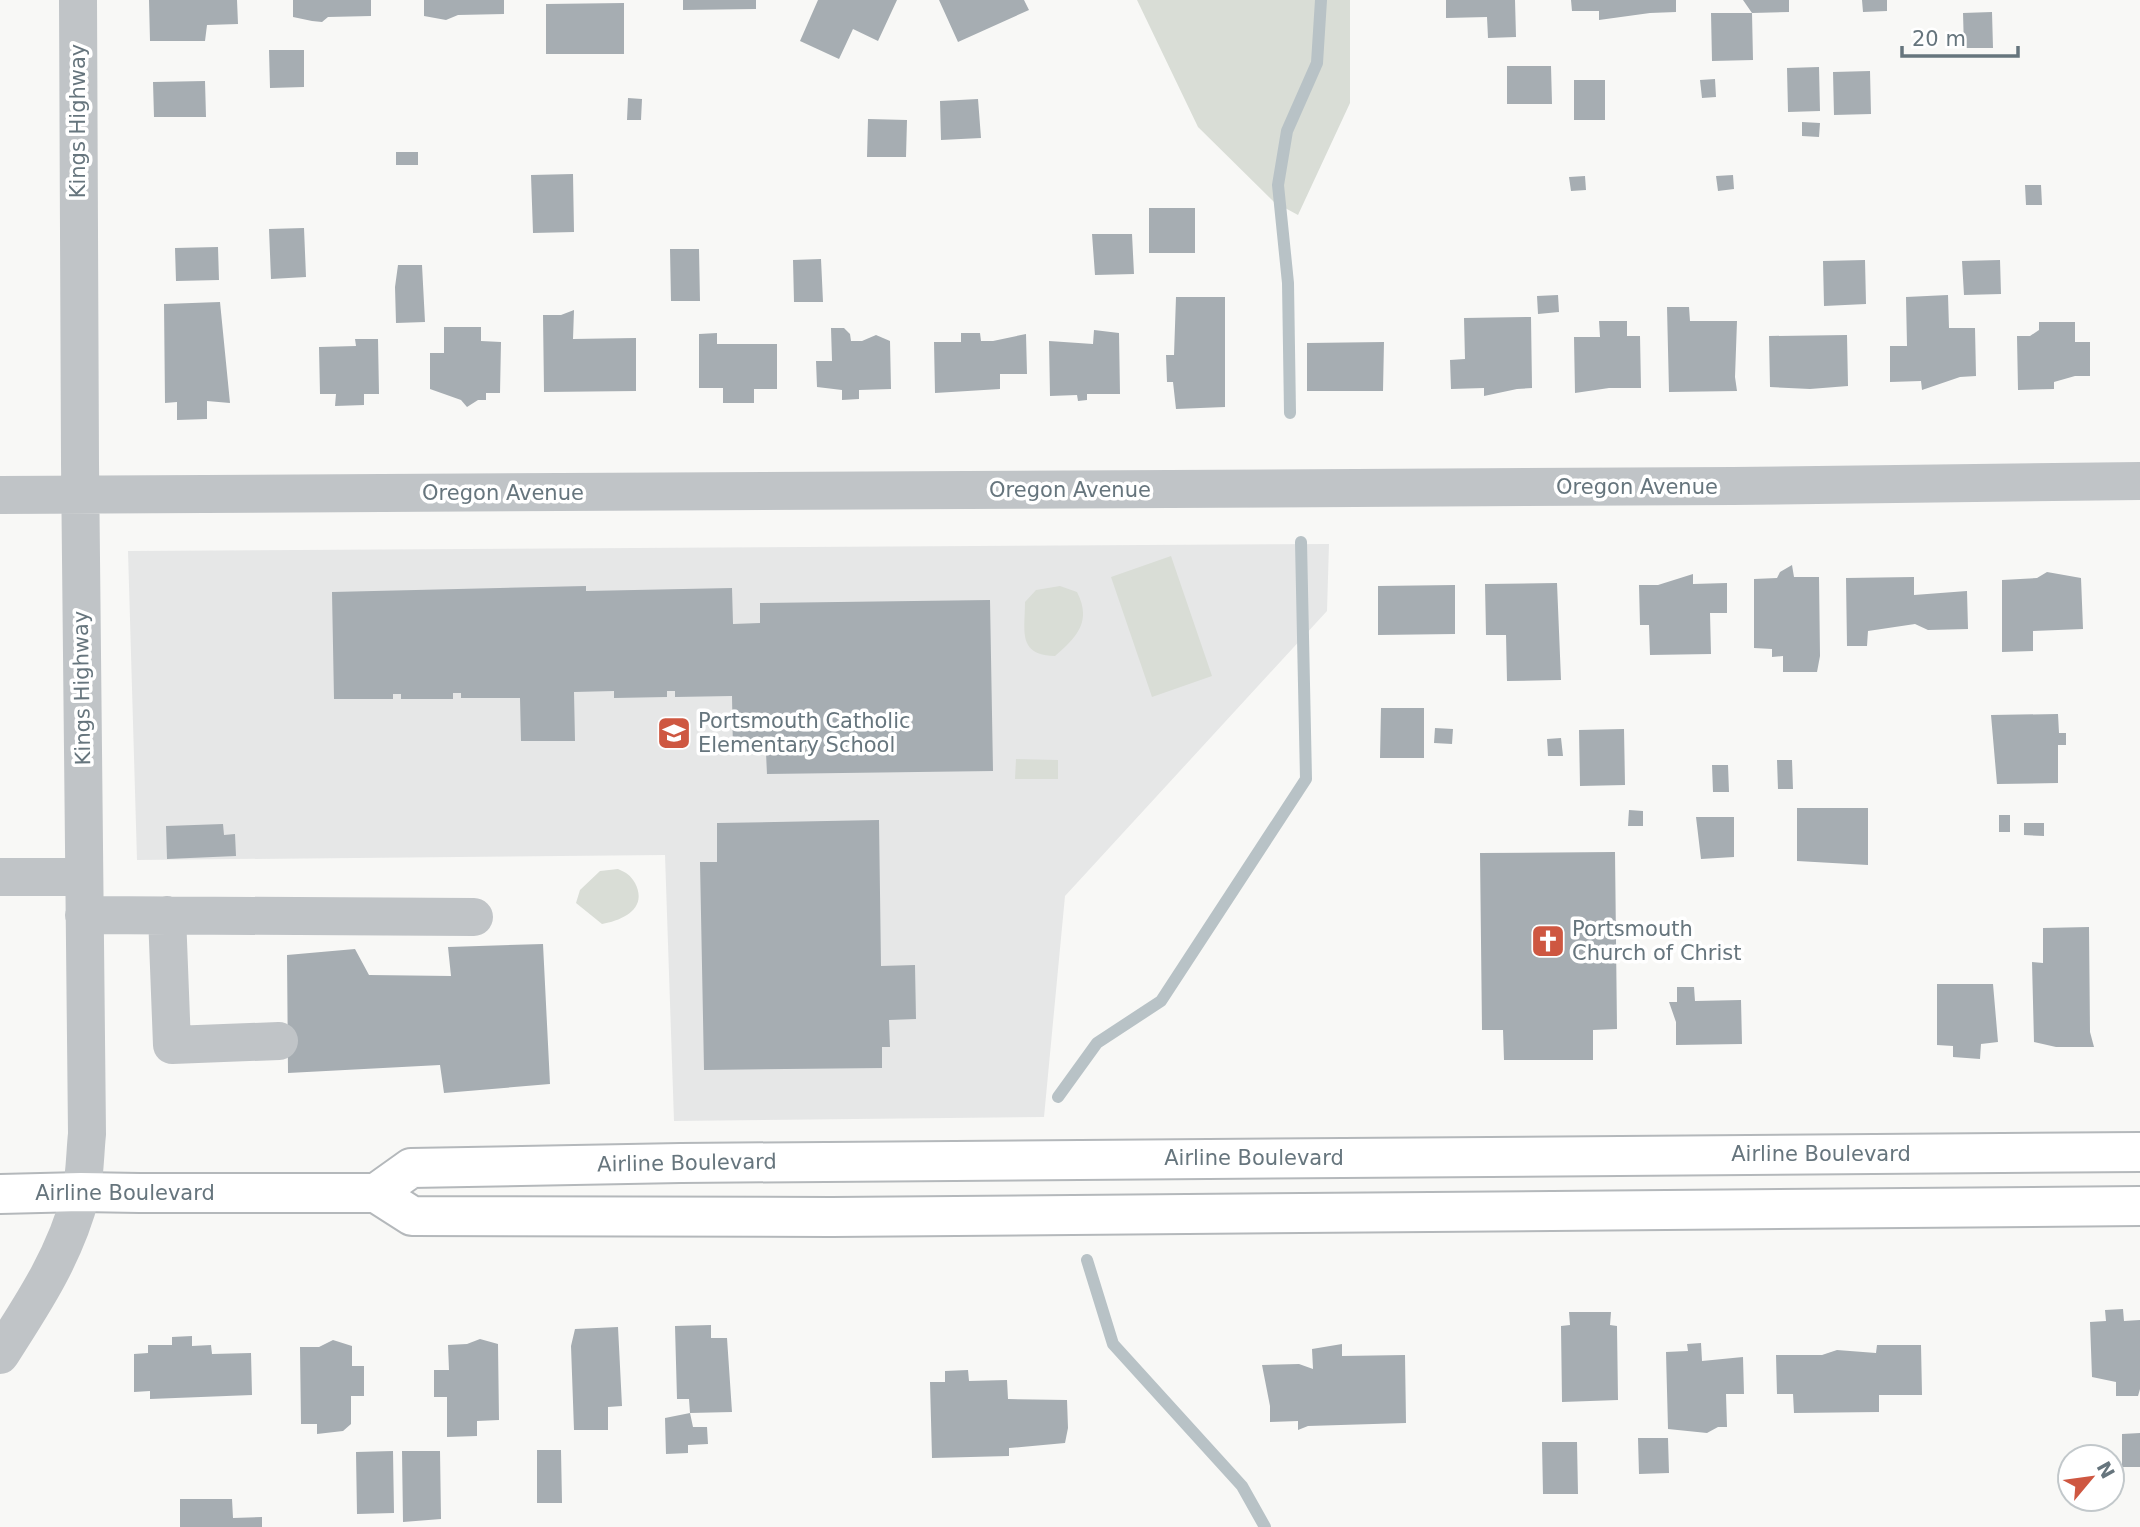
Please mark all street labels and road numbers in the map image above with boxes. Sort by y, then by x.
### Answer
street label: Kings Highway [66,44,90,198]
street label: Oregon Avenue [1556,475,1718,499]
street label: Oregon Avenue [989,478,1151,502]
street label: Oregon Avenue [422,481,584,505]
street label: Kings Highway [69,610,95,766]
street label: Airline Boulevard [1731,1142,1911,1166]
street label: Airline Boulevard [1164,1146,1344,1170]
street label: Airline Boulevard [597,1149,777,1177]
street label: Airline Boulevard [35,1181,215,1205]

